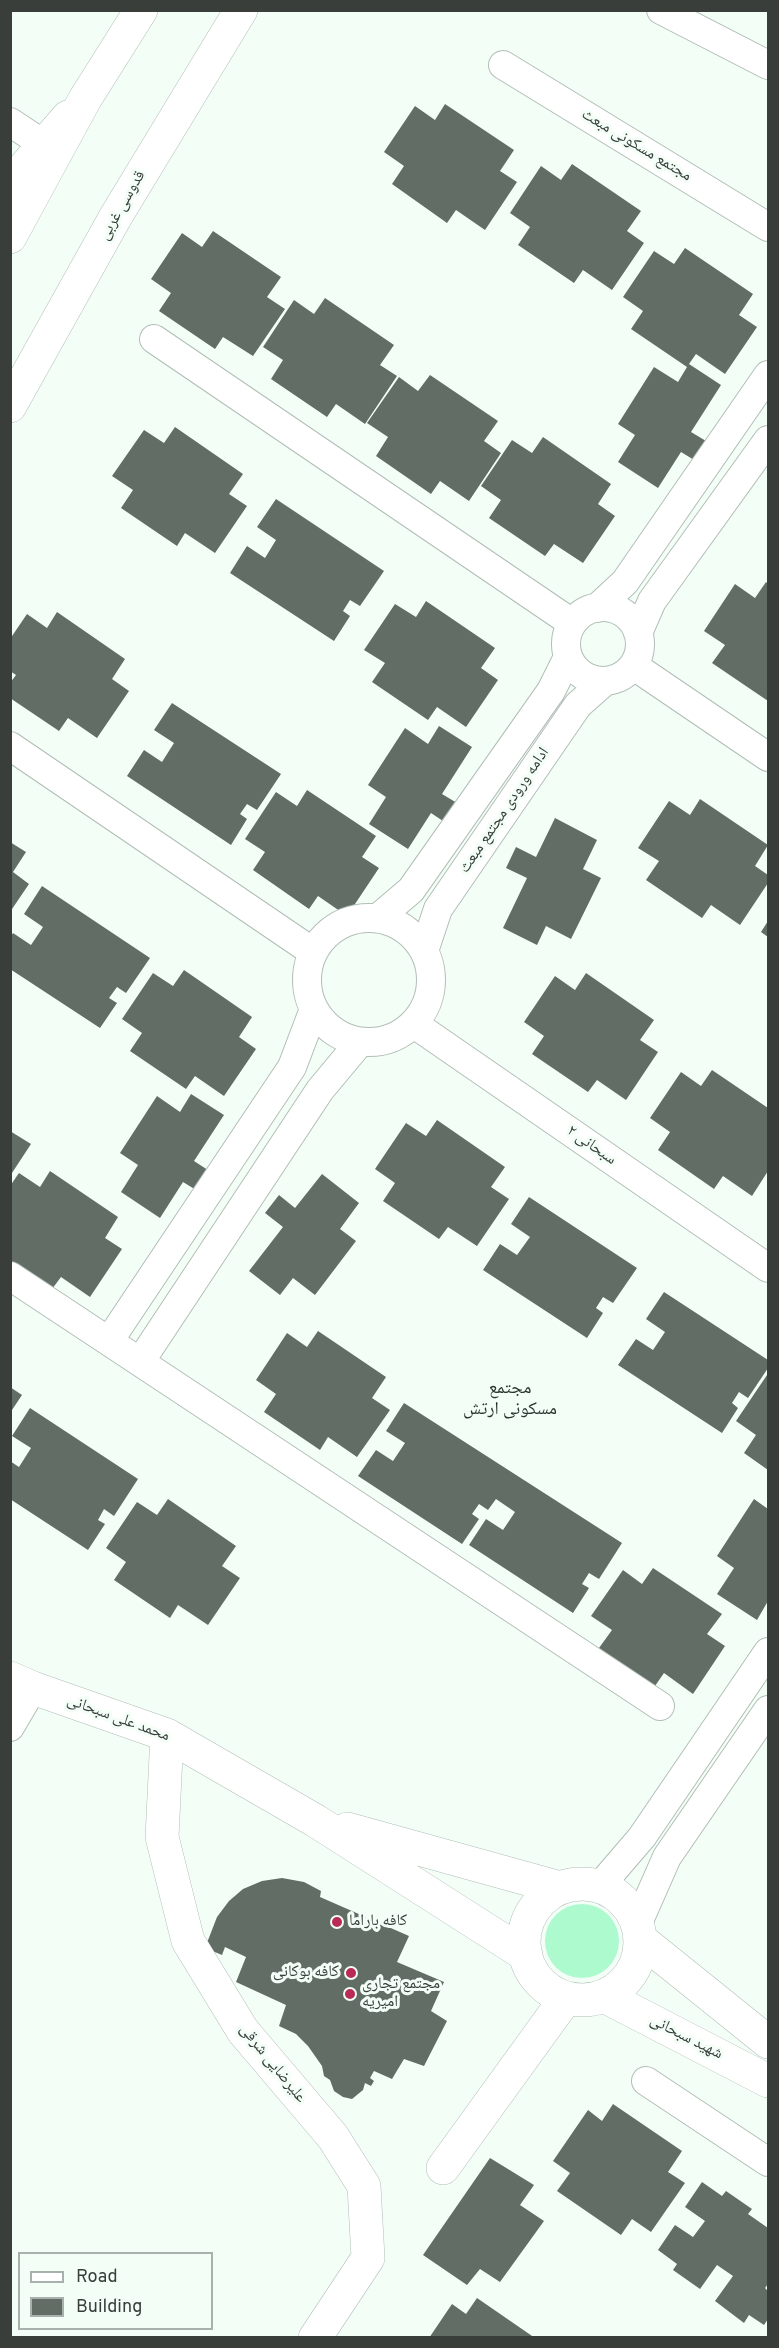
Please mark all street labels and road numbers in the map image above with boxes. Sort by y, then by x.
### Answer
street label: مجتمع مسکونی مبعث [577,106,695,186]
street label: قدوسی غربی [95,168,151,244]
street label: ادامه ورودی مجتمع مبعث [456,745,554,877]
street label: سبحانی ۲ [562,1122,620,1170]
street label: محمد علی سبحانی [64,1692,172,1746]
street label: شهید سبحانی [646,2012,726,2064]
street label: علیرضایی شرقی [234,2021,310,2107]

